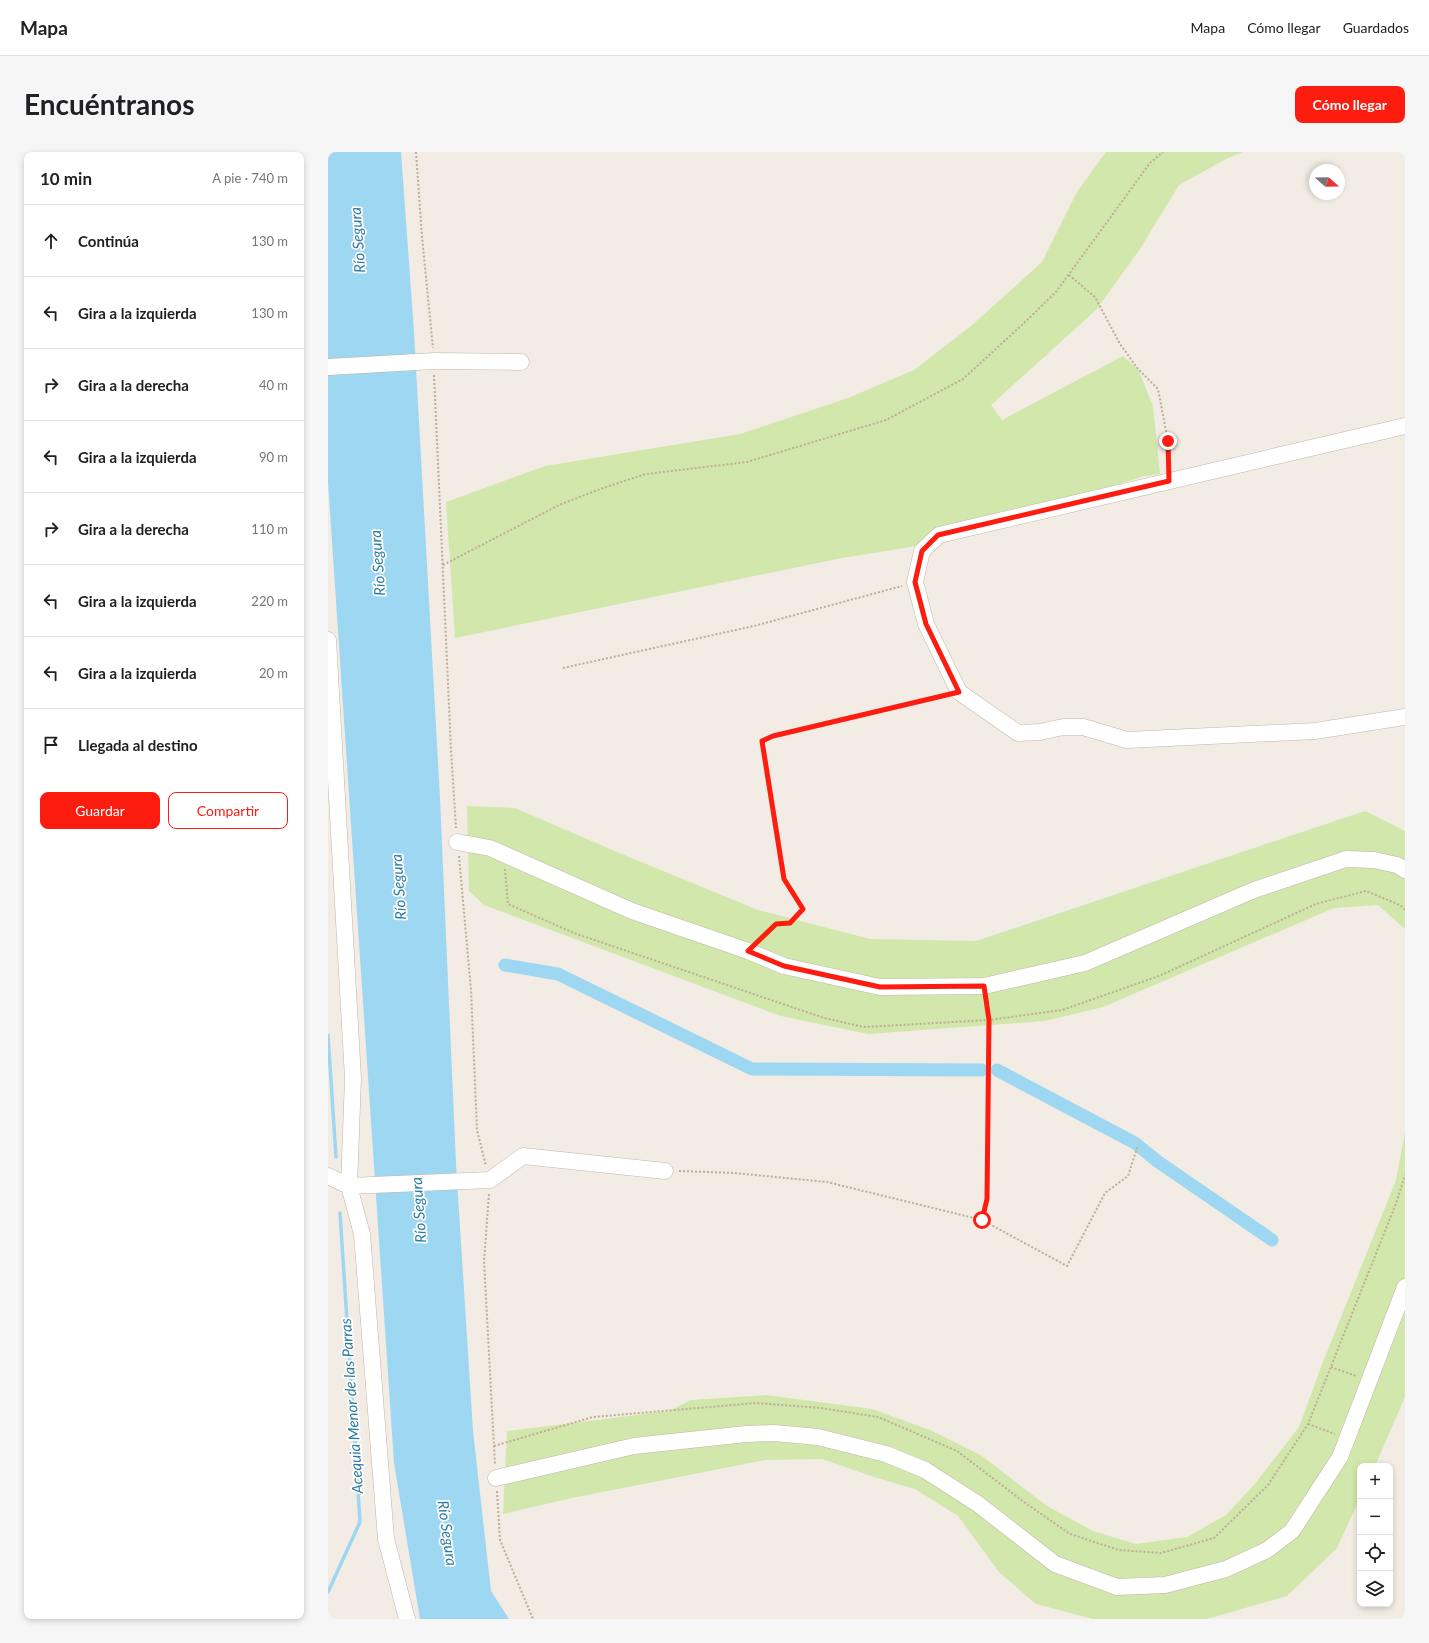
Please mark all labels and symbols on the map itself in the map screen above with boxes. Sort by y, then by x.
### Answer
north arrow [1309,164,1345,200]
water label: Río Segura [346,206,368,273]
route end [1159,432,1177,450]
water label: Río Segura [366,529,388,596]
water label: Río Segura [387,853,409,920]
water label: Río Segura [407,1176,429,1243]
route start [973,1211,991,1229]
water label: Acequia Menor de las Parras [336,1318,366,1495]
water label: Río Segura [435,1499,462,1567]

